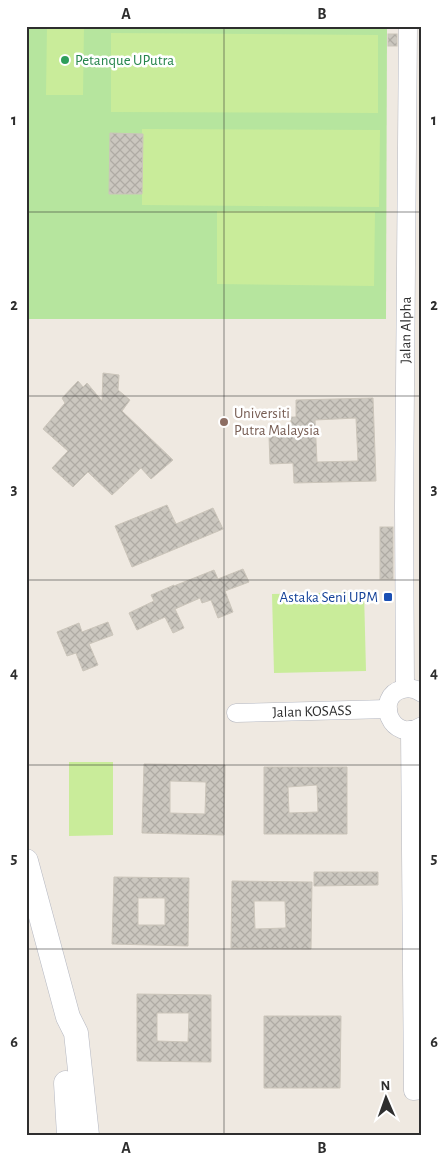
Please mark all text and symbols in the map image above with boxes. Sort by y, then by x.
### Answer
text: A [121,6,131,22]
text: B [317,6,327,22]
place label: Petanque UPutra [75,53,174,68]
marker: Petanque UPutra [59,54,71,66]
text: 1 [11,112,17,128]
text: 1 [431,112,437,128]
street label: Jalan Alpha [398,296,414,363]
text: 2 [10,297,18,313]
text: 2 [430,297,438,313]
place label: Universiti Putra Malaysia [234,406,320,438]
marker: Universiti Putra Malaysia [218,416,230,428]
text: 3 [11,481,18,497]
text: 3 [431,481,438,497]
place label: Astaka Seni UPM [280,590,378,605]
marker: Astaka Seni UPM [382,591,394,603]
text: 4 [10,665,18,681]
text: 4 [430,665,438,681]
street label: Jalan KOSASS [272,703,352,720]
text: 5 [11,850,18,866]
text: 5 [431,850,438,866]
text: 6 [10,1034,18,1050]
text: 6 [430,1034,438,1050]
north arrow [360,1074,410,1124]
text: N [380,1079,391,1093]
text: A [121,1140,131,1156]
text: B [317,1140,327,1156]

